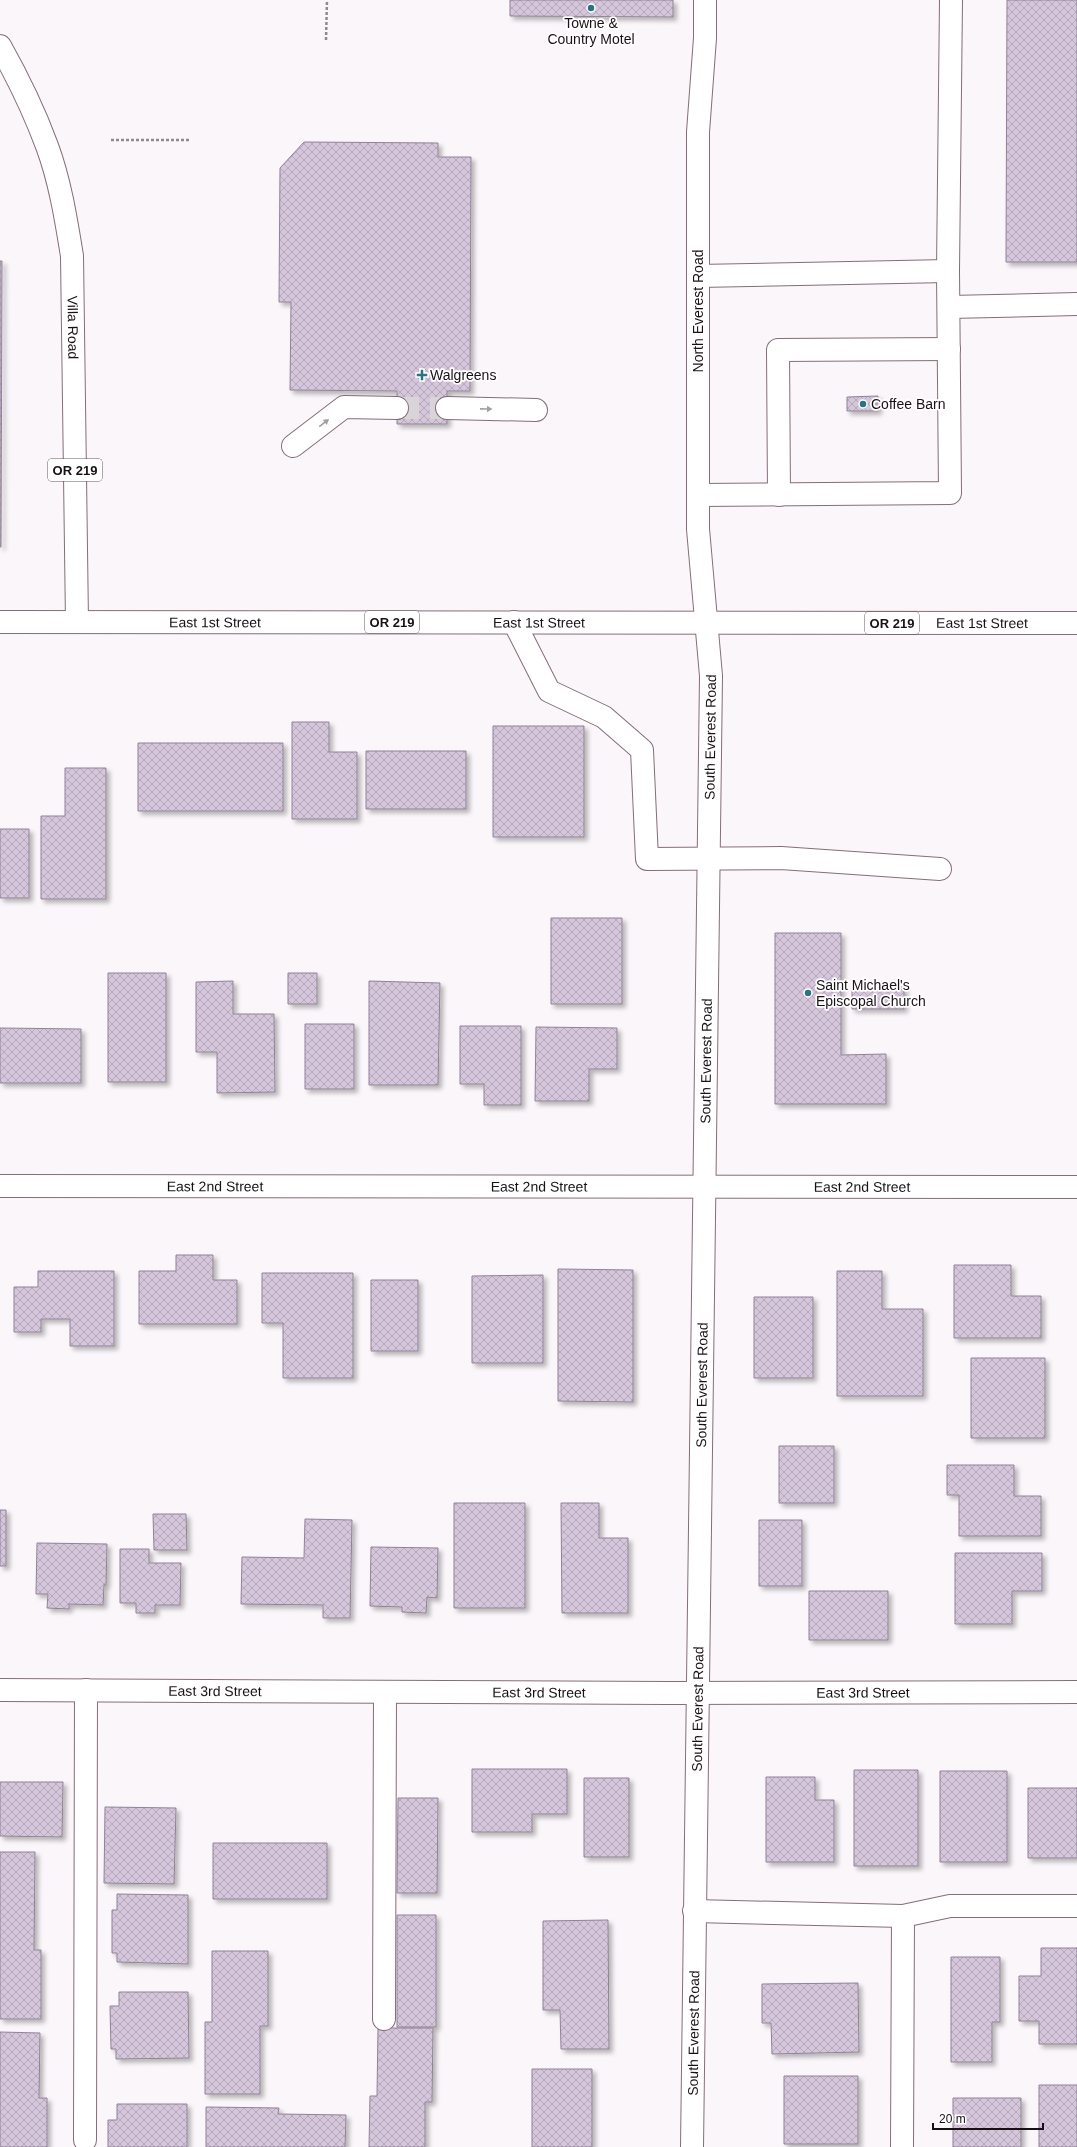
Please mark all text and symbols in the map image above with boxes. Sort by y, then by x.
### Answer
marker: Towne & Country Motel [586,3,596,13]
place label: Towne & Country Motel [547,15,635,47]
street label: North Everest Road [690,250,706,372]
street label: Villa Road [65,295,81,359]
place label: Walgreens [430,367,496,383]
marker: Walgreens [417,370,427,380]
place label: Coffee Barn [871,396,945,412]
marker: Coffee Barn [858,399,868,409]
one-way arrow [480,406,493,412]
one-way arrow [319,418,330,427]
road number: OR 219 [48,459,102,481]
road number: OR 219 [365,611,419,633]
road number: OR 219 [865,612,919,634]
street label: East 1st Street [169,614,261,630]
street label: East 1st Street [493,614,585,631]
street label: East 1st Street [936,615,1028,631]
street label: South Everest Road [701,674,719,800]
place label: Saint Michael's Episcopal Church [816,977,926,1009]
marker: Saint Michael's Episcopal Church [803,988,813,998]
street label: South Everest Road [697,998,715,1124]
street label: East 2nd Street [167,1178,263,1194]
street label: East 2nd Street [491,1178,587,1195]
street label: East 2nd Street [814,1179,910,1195]
street label: South Everest Road [693,1322,711,1448]
street label: South Everest Road [689,1646,706,1772]
street label: East 3rd Street [168,1683,262,1699]
street label: East 3rd Street [492,1684,586,1701]
street label: East 3rd Street [816,1684,910,1701]
street label: South Everest Road [685,1970,702,2096]
scale bar [933,2105,1043,2131]
text: 20 m [939,2112,966,2126]

